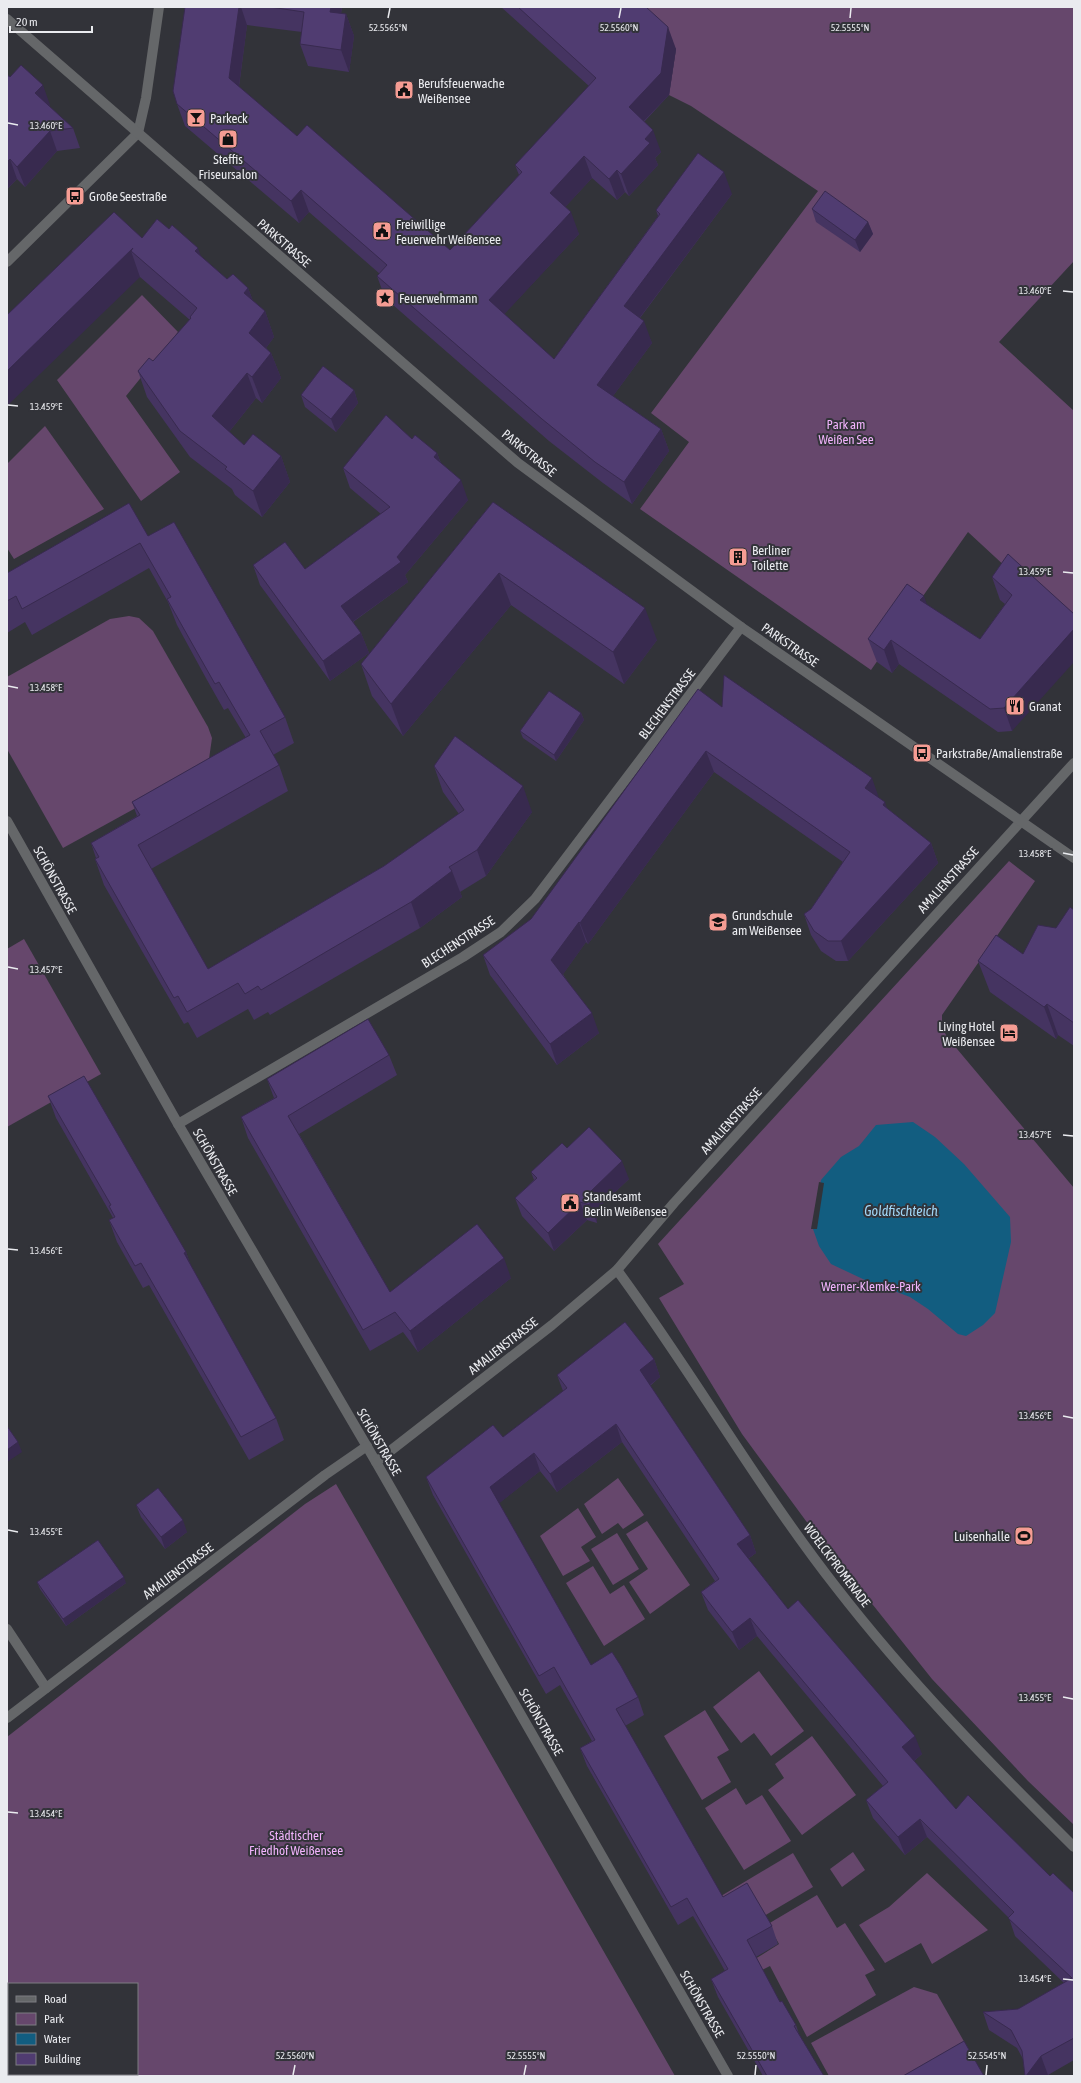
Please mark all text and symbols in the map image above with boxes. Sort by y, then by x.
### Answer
scale bar [10,8,92,34]
text: 20 m [16,15,38,29]
text: 52.5565°N [369,22,407,33]
text: 52.5560°N [600,22,638,33]
text: 52.5555°N [831,22,869,33]
place label: Berufsfeuerwache Weißensee [418,76,505,106]
public building icon: Berufsfeuerwache Weißensee [393,79,415,101]
bar icon: Parkeck [185,107,207,129]
place label: Parkeck [210,111,248,126]
text: 13.460°E [30,120,63,131]
shop icon: Steffis Friseursalon [217,128,239,150]
place label: Steffis Friseursalon [199,152,257,182]
bus stop icon: Große Seestraße [64,185,86,207]
place label: Große Seestraße [89,189,167,204]
street label: PARKSTRASSE [254,216,314,270]
place label: Freiwillige Feuerwehr Weißensee [396,217,501,247]
public building icon: Freiwillige Feuerwehr Weißensee [371,220,393,242]
text: 13.460°E [1019,285,1052,296]
place icon: Feuerwehrmann [374,287,396,309]
place label: Feuerwehrmann [399,291,478,306]
text: 13.459°E [30,401,63,412]
park label: Park am Weißen See [818,417,874,447]
street label: PARKSTRASSE [499,427,560,480]
place label: Berliner Toilette [752,543,791,573]
building icon: Berliner Toilette [727,546,749,568]
text: 13.459°E [1019,566,1052,577]
street label: PARKSTRASSE [759,620,822,670]
street label: BLECHENSTRASSE [636,666,698,742]
text: 13.458°E [30,682,63,693]
restaurant icon: Granat [1004,695,1026,717]
place label: Granat [1029,699,1062,714]
bus stop icon: Parkstraße/Amalienstraße [911,742,933,764]
place label: Parkstraße/Amalienstraße [936,746,1063,761]
street label: SCHÖNSTRASSE [30,844,80,917]
street label: AMALIENSTRASSE [914,844,982,916]
text: 13.458°E [1019,848,1052,859]
place label: Grundschule am Weißensee [732,908,802,938]
school or university icon: Grundschule am Weißensee [707,911,729,933]
street label: BLECHENSTRASSE [419,913,498,971]
text: 13.457°E [30,964,63,975]
place label: Living Hotel Weißensee [938,1019,996,1049]
hotel icon: Living Hotel Weißensee [998,1022,1020,1044]
street label: AMALIENSTRASSE [697,1085,765,1157]
street label: SCHÖNSTRASSE [190,1126,240,1198]
text: 13.457°E [1019,1129,1052,1140]
place label: Standesamt Berlin Weißensee [584,1189,667,1219]
public building icon: Standesamt Berlin Weißensee [559,1192,581,1214]
water label: Goldfischteich [864,1203,938,1219]
text: 13.456°E [30,1245,63,1256]
park label: Werner-Klemke-Park [821,1279,921,1294]
street label: AMALIENSTRASSE [465,1314,541,1378]
street label: SCHÖNSTRASSE [354,1406,404,1478]
text: 13.456°E [1019,1410,1052,1421]
street label: WOELCKPROMENADE [801,1520,874,1610]
sports icon: Luisenhalle [1013,1525,1035,1547]
text: 13.455°E [30,1526,63,1537]
place label: Luisenhalle [954,1529,1010,1544]
street label: AMALIENSTRASSE [140,1540,216,1602]
street label: SCHÖNSTRASSE [516,1686,566,1758]
text: 13.455°E [1019,1692,1052,1703]
text: 13.454°E [30,1808,63,1819]
park label: Städtischer Friedhof Weißensee [249,1828,343,1858]
street label: SCHÖNSTRASSE [677,1968,727,2040]
text: 13.454°E [1019,1973,1052,1984]
legend [8,1983,138,2075]
text: Road [44,1992,67,2006]
text: Park [44,2012,65,2026]
text: Water [44,2032,71,2046]
text: 52.5560°N [276,2050,314,2061]
text: 52.5555°N [507,2050,545,2061]
text: 52.5550°N [737,2050,775,2061]
text: 52.5545°N [968,2050,1006,2061]
text: Building [44,2052,82,2066]

